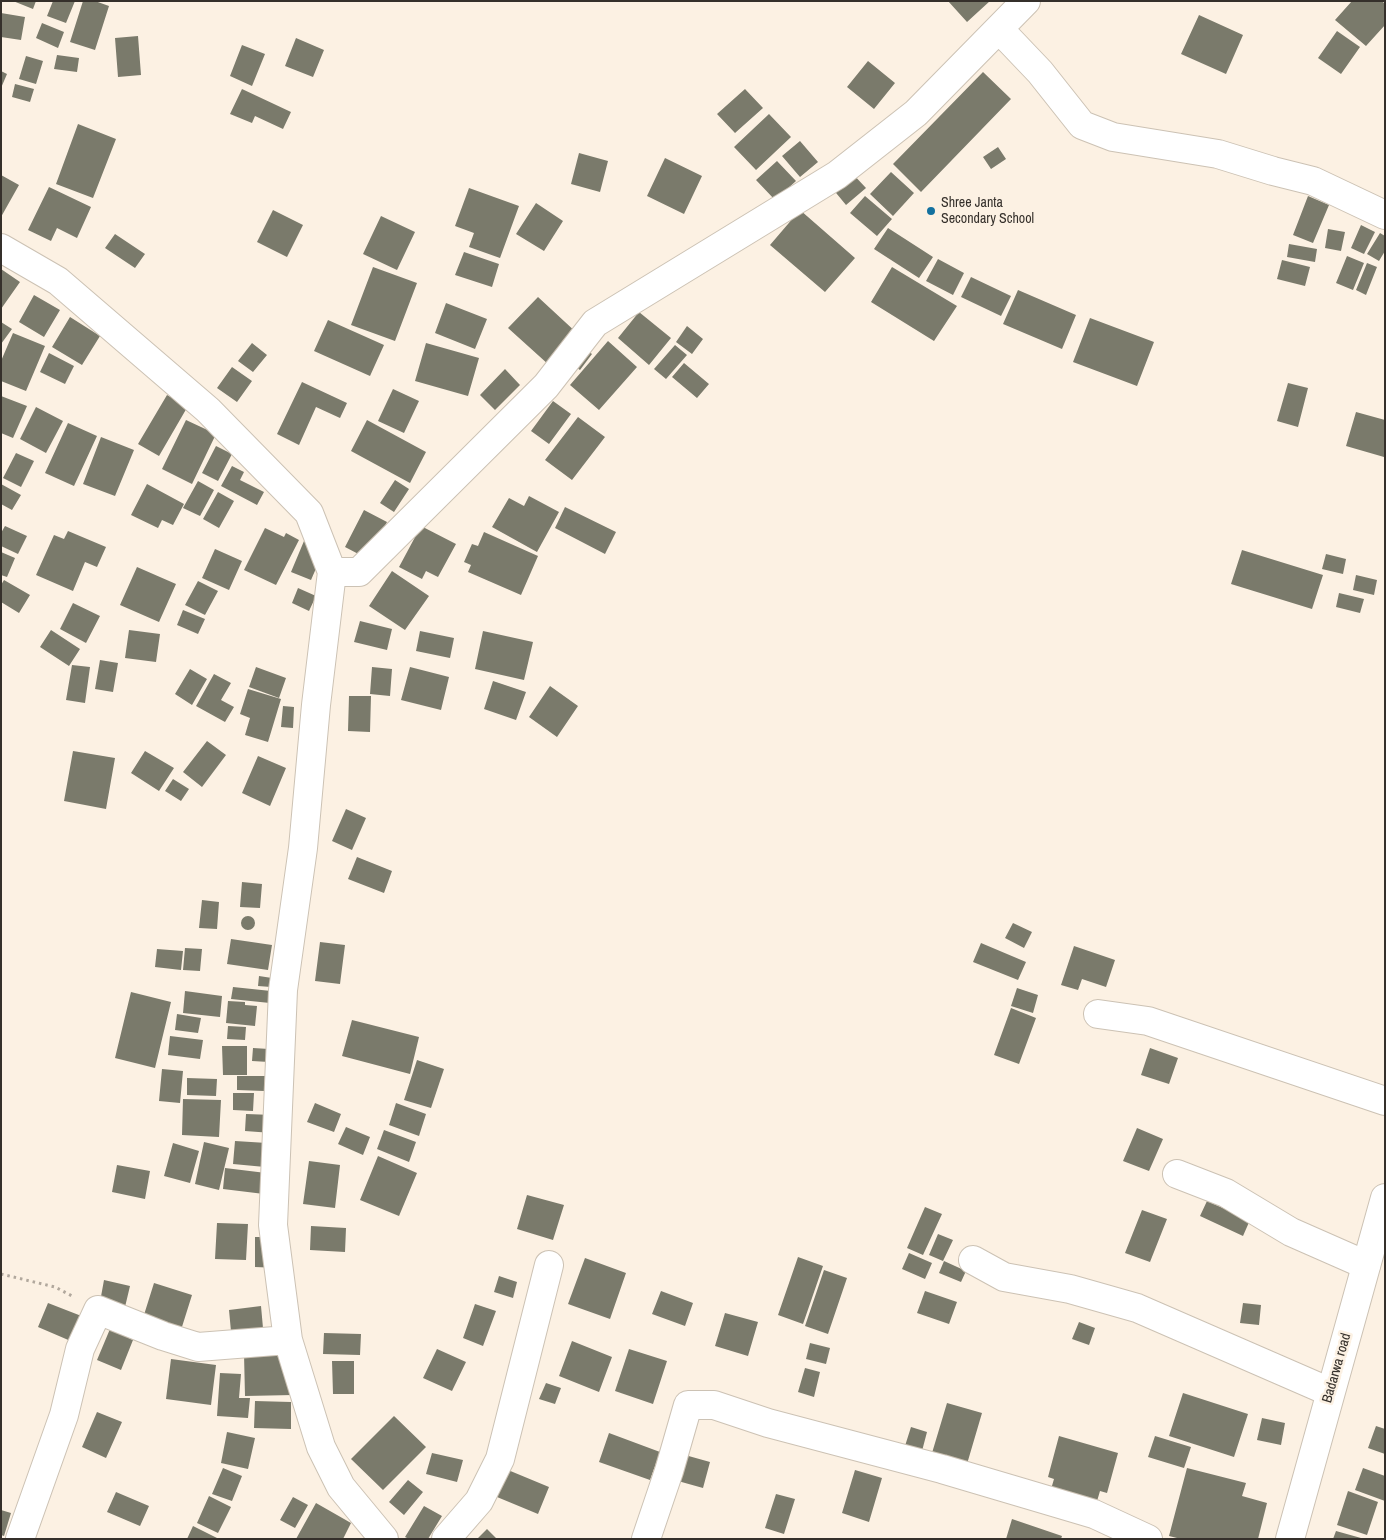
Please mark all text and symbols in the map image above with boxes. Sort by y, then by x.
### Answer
place label: Shree Janta Secondary School [941,195,1034,228]
marker: Shree Janta Secondary School [925,205,937,217]
street label: Badarwa road [1319,1331,1355,1405]

